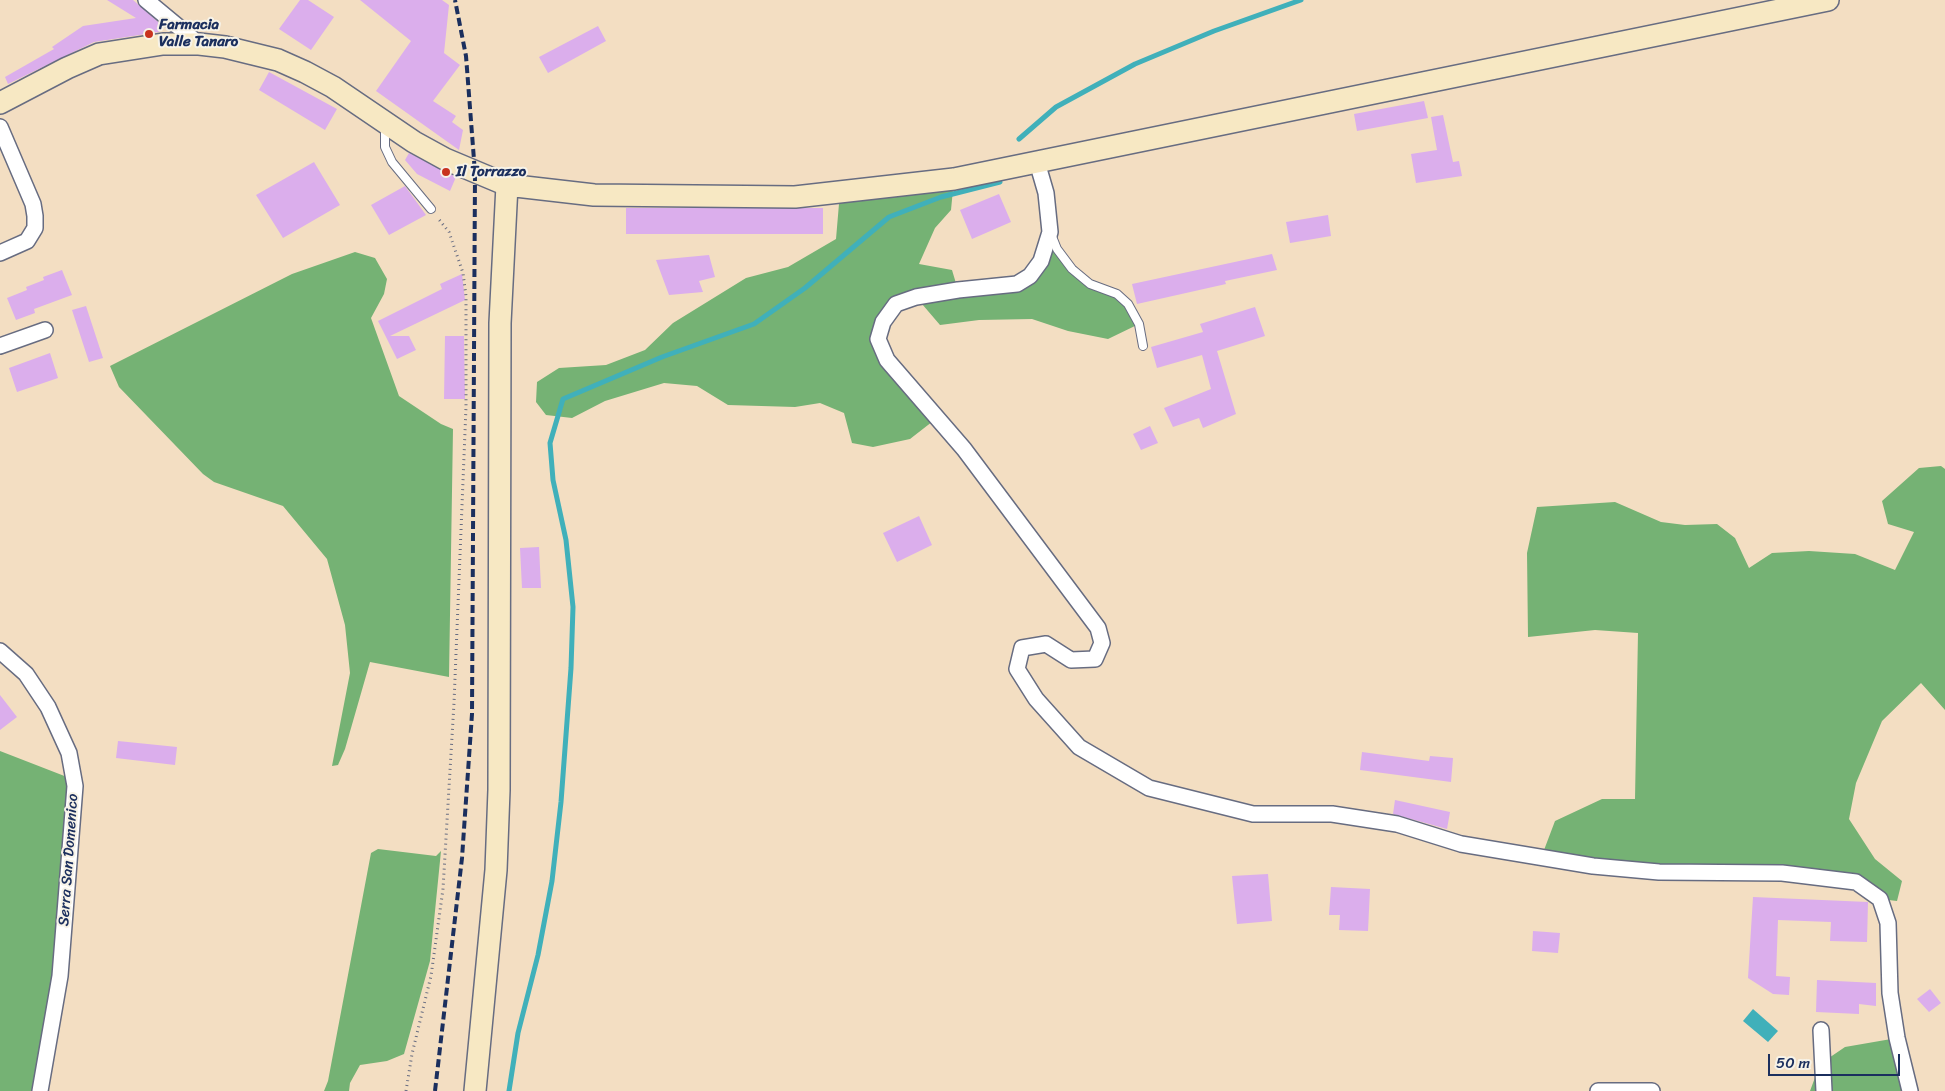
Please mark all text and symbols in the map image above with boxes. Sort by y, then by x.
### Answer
place label: Farmacia Valle Tanaro [159,16,238,51]
marker: Farmacia Valle Tanaro [143,28,155,40]
place label: Il Torrazzo [456,163,526,181]
marker: Il Torrazzo [440,166,452,178]
street label: Serra San Domenico [55,793,83,927]
scale bar [1770,1044,1902,1076]
text: 50 m [1776,1050,1810,1076]

